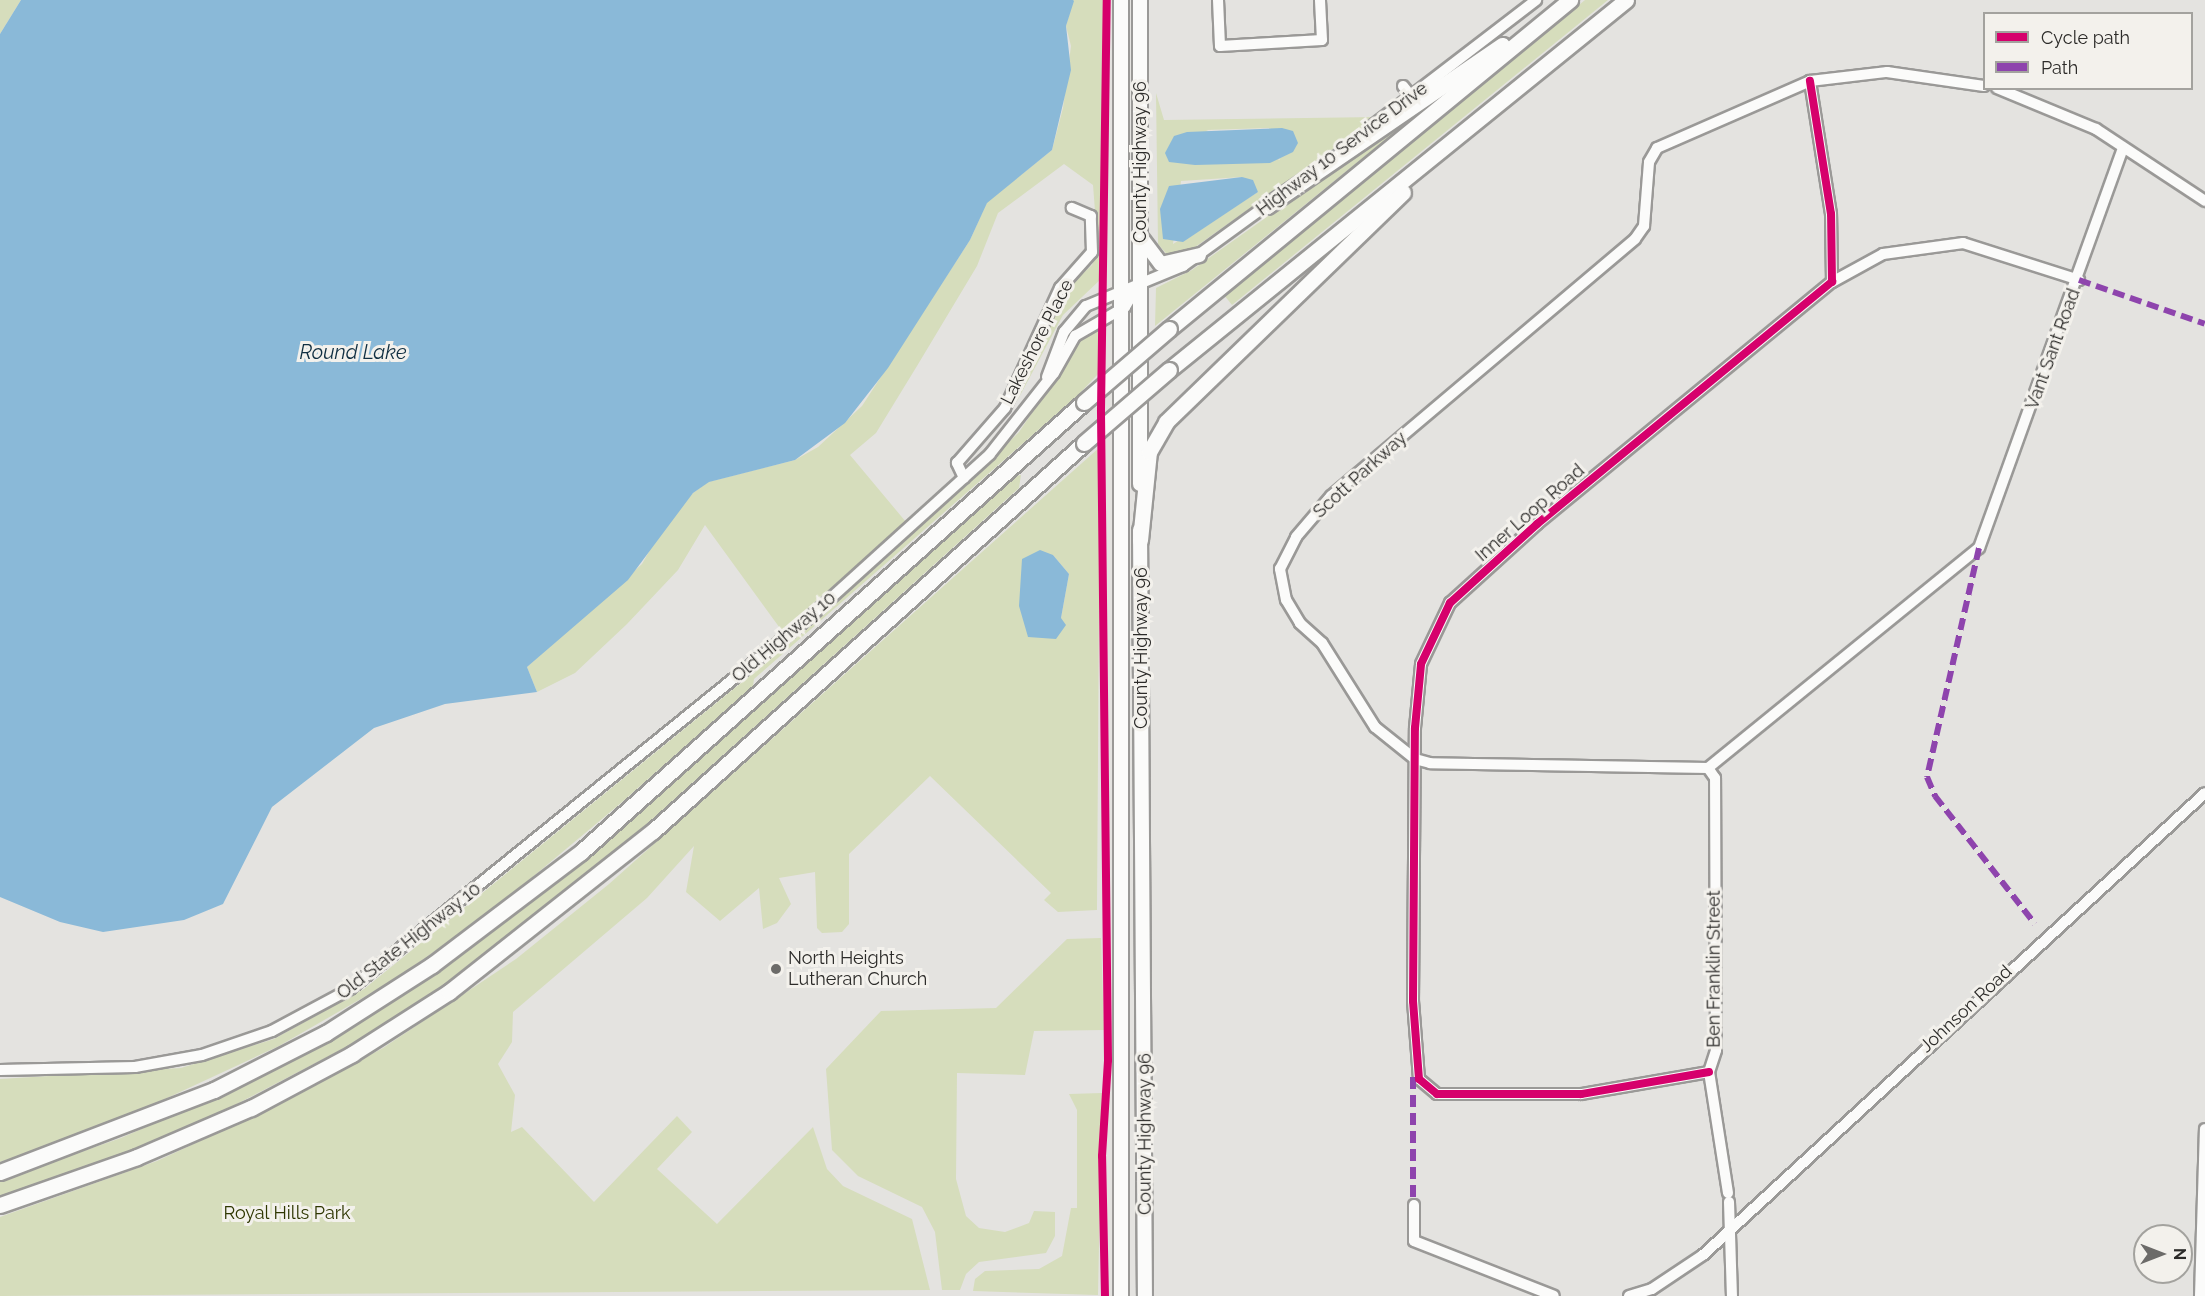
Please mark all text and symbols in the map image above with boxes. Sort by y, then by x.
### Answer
legend [1983,12,2193,90]
text: Cycle path [2041,27,2130,48]
text: Path [2041,57,2078,78]
street label: Highway 10 Service Drive [1252,77,1432,221]
street label: County Highway 96 [1129,81,1151,243]
street label: Lakeshore Place [996,276,1078,408]
street label: Vant Sant Road [2021,286,2085,412]
water label: Round Lake [299,340,407,364]
street label: Scott Parkway [1309,427,1411,523]
street label: Inner Loop Road [1471,460,1589,566]
street label: County Highway 96 [1130,567,1152,729]
street label: Old Highway 10 [727,587,841,687]
street label: Old State Highway 10 [332,878,486,1004]
street label: Ben Franklin Street [1703,890,1725,1048]
place label: North Heights Lutheran Church [788,948,927,990]
street label: Johnson Road [1916,961,2016,1057]
marker: North Heights Lutheran Church [769,962,783,976]
street label: County Highway 96 [1134,1053,1156,1215]
park label: Royal Hills Park [223,1202,351,1224]
north arrow [2133,1224,2193,1284]
text: N [2170,1248,2189,1260]

